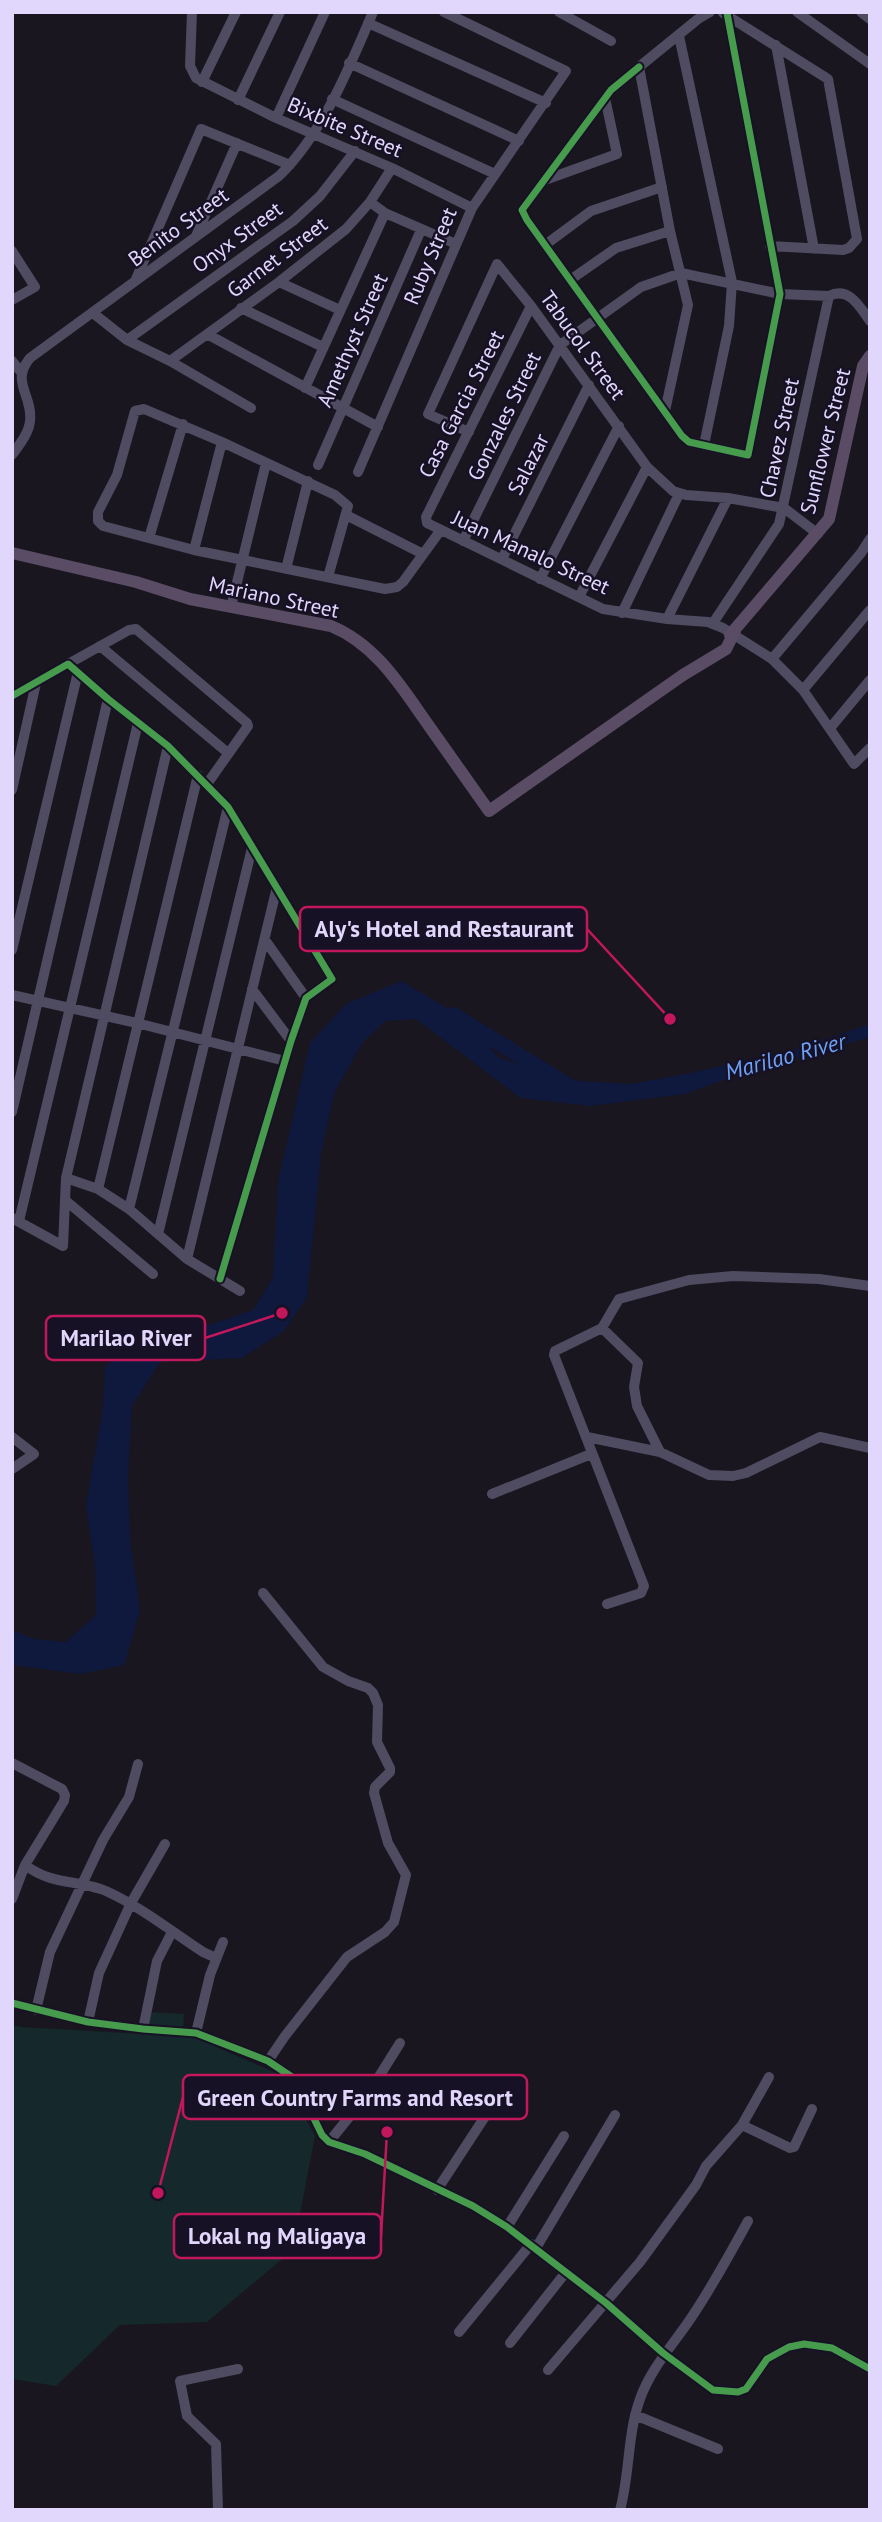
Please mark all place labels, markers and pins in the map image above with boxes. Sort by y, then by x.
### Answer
callout: Aly's Hotel and Restaurant [300,907,587,951]
callout: Marilao River [46,1316,205,1360]
callout: Green Country Farms and Resort [183,2075,527,2119]
callout: Lokal ng Maligaya [174,2214,381,2258]

